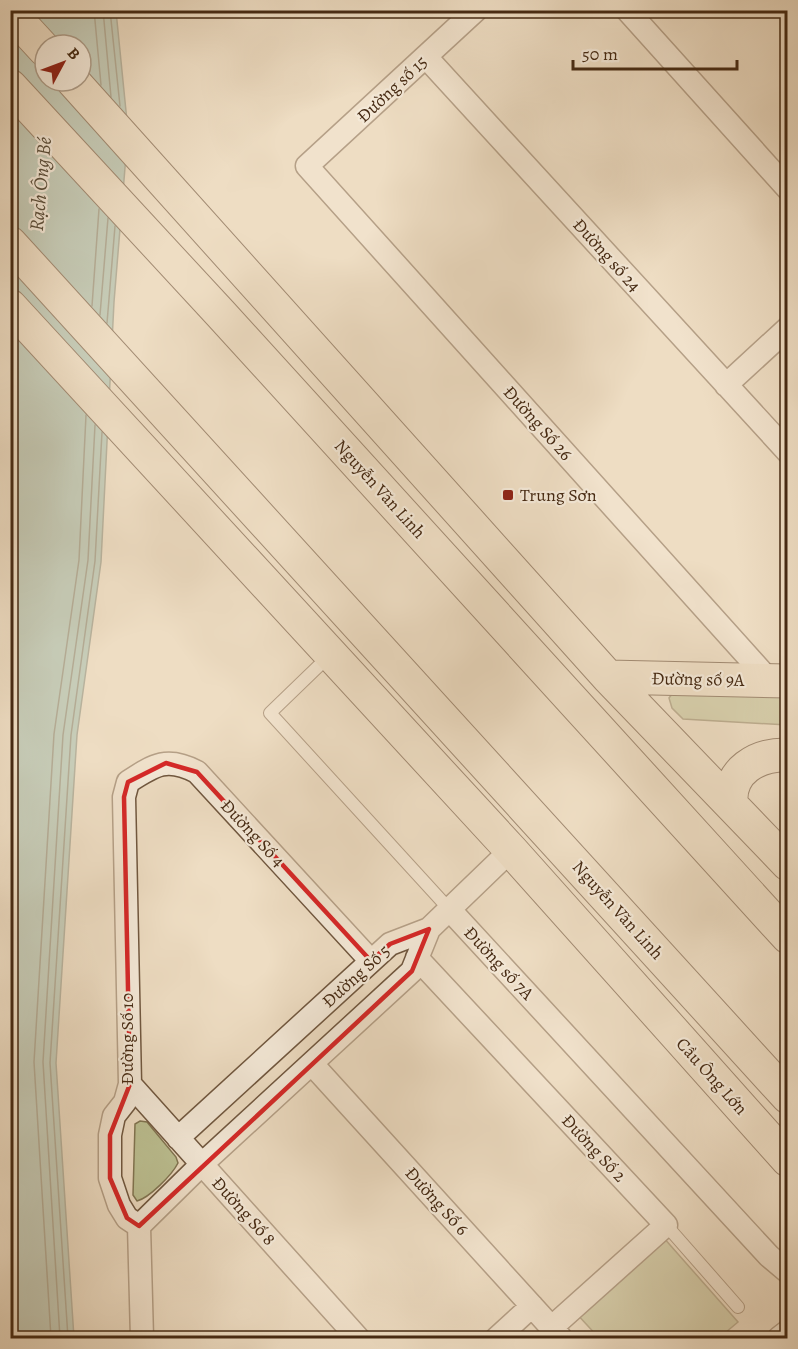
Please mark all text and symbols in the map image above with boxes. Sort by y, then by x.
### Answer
north arrow [33,33,93,93]
scale bar [573,33,736,71]
text: 50 m [582,42,618,66]
text: B [62,43,85,65]
street label: Đường số 15 [352,50,432,128]
water label: Rạch Ông Bé [23,135,58,232]
street label: Đường số 24 [568,213,646,297]
street label: Đường Số 26 [498,380,578,466]
street label: Nguyễn Văn Linh [329,434,431,544]
place label: Trung Sơn [520,483,597,507]
marker: Trung Sơn [501,488,515,502]
street label: Đường số 9A [651,666,745,692]
street label: Đường Số 4 [215,794,291,872]
street label: Nguyễn Văn Linh [567,855,669,965]
street label: Đường số 7A [459,921,540,1005]
street label: Đường Số 5 [317,939,395,1013]
street label: Đường Số 10 [115,993,139,1085]
street label: Cầu Ông Lớn [671,1032,753,1120]
street label: Đường Số 2 [556,1109,632,1188]
street label: Đường Số 6 [400,1162,474,1240]
street label: Đường Số 8 [207,1171,281,1251]

